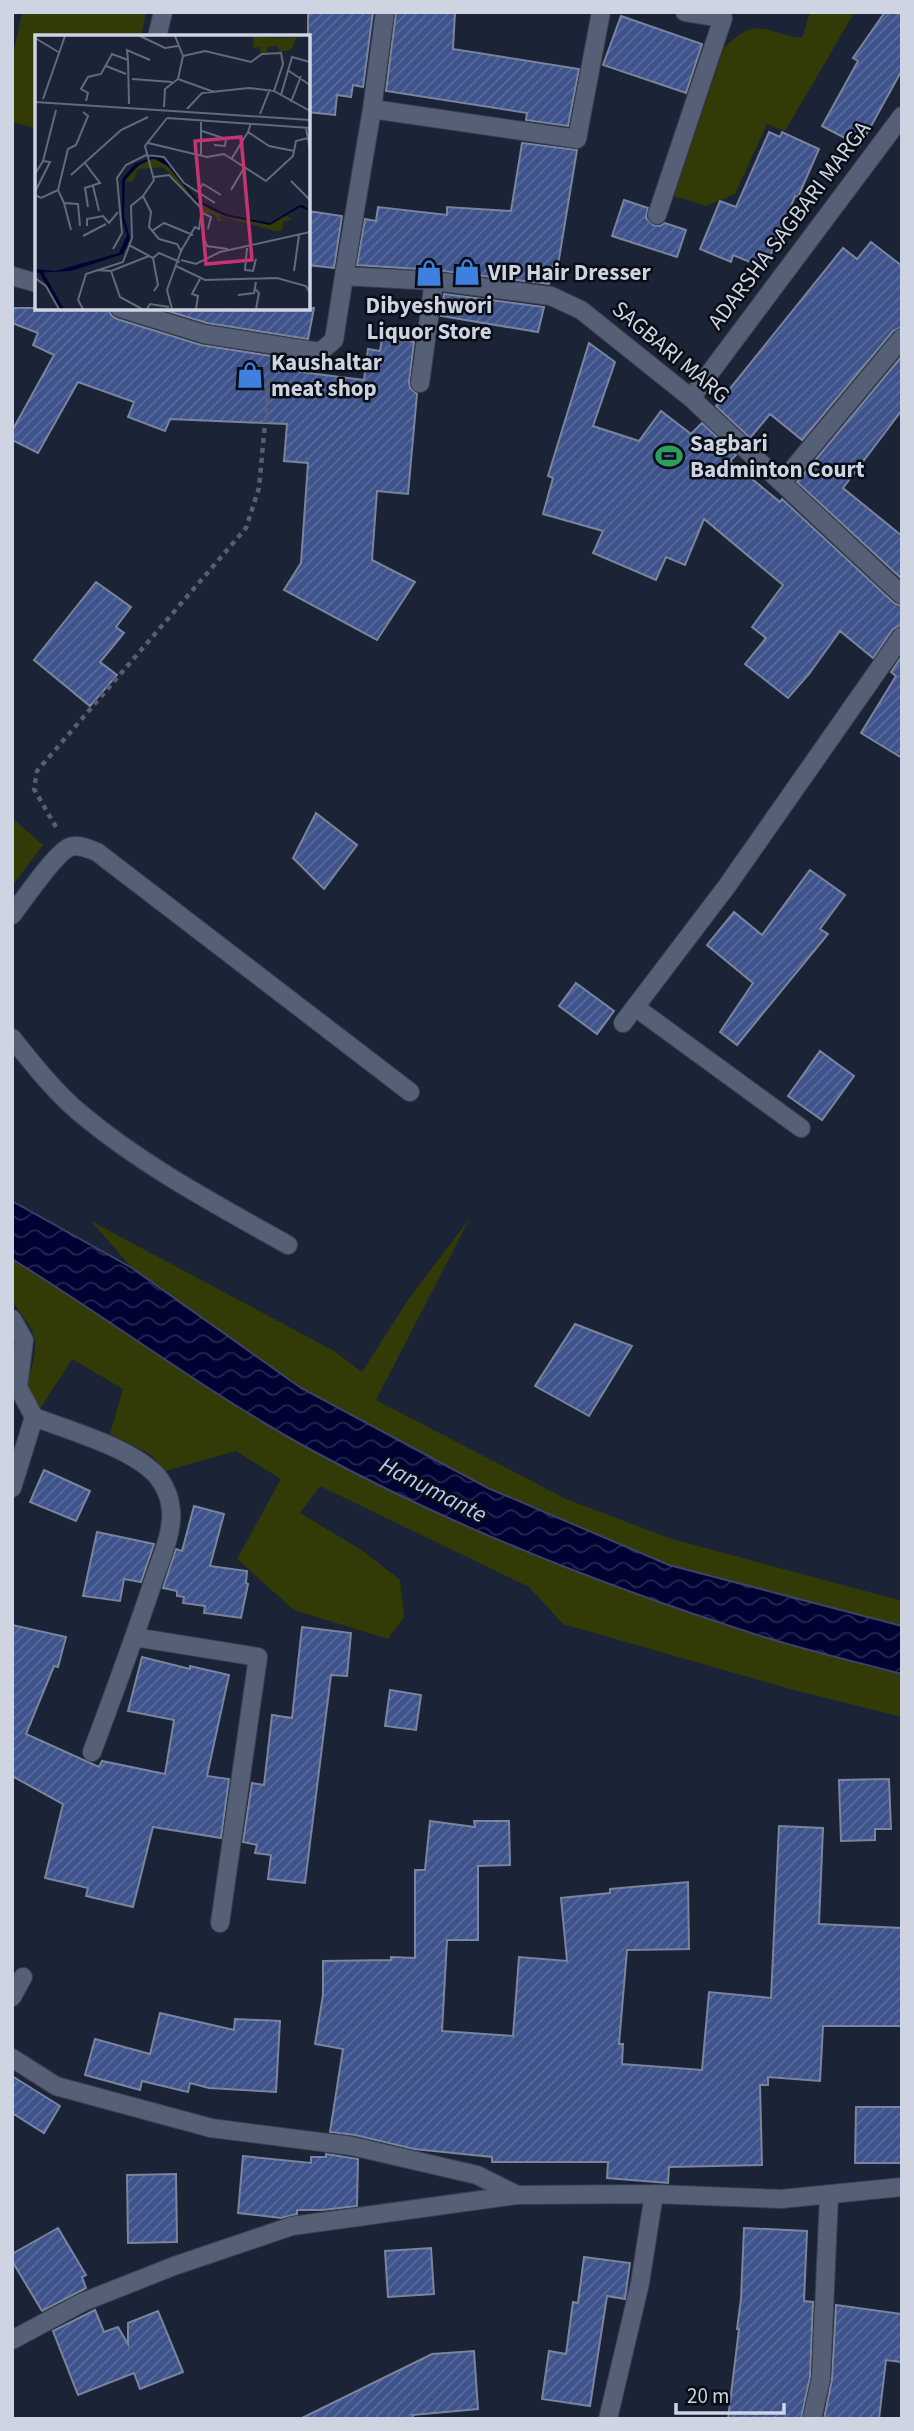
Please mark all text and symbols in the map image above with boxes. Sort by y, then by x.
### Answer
inset map [35,35,310,310]
street label: ADARSHA SAGBARI MARGA [700,113,879,336]
place label: VIP Hair Dresser [487,256,651,289]
shop icon: VIP Hair Dresser [452,257,482,287]
shop icon: Dibyeshwori Liquor Store [414,258,444,288]
place label: Dibyeshwori Liquor Store [366,289,492,348]
street label: SAGBARI MARG [605,293,737,411]
place label: Kaushaltar meat shop [271,346,383,405]
shop icon: Kaushaltar meat shop [235,360,265,390]
place label: Sagbari Badminton Court [690,427,865,486]
sports icon: Sagbari Badminton Court [654,441,684,471]
water label: Hanumante [373,1448,493,1532]
scale bar [676,2372,785,2416]
text: 20 m [687,2381,729,2411]

